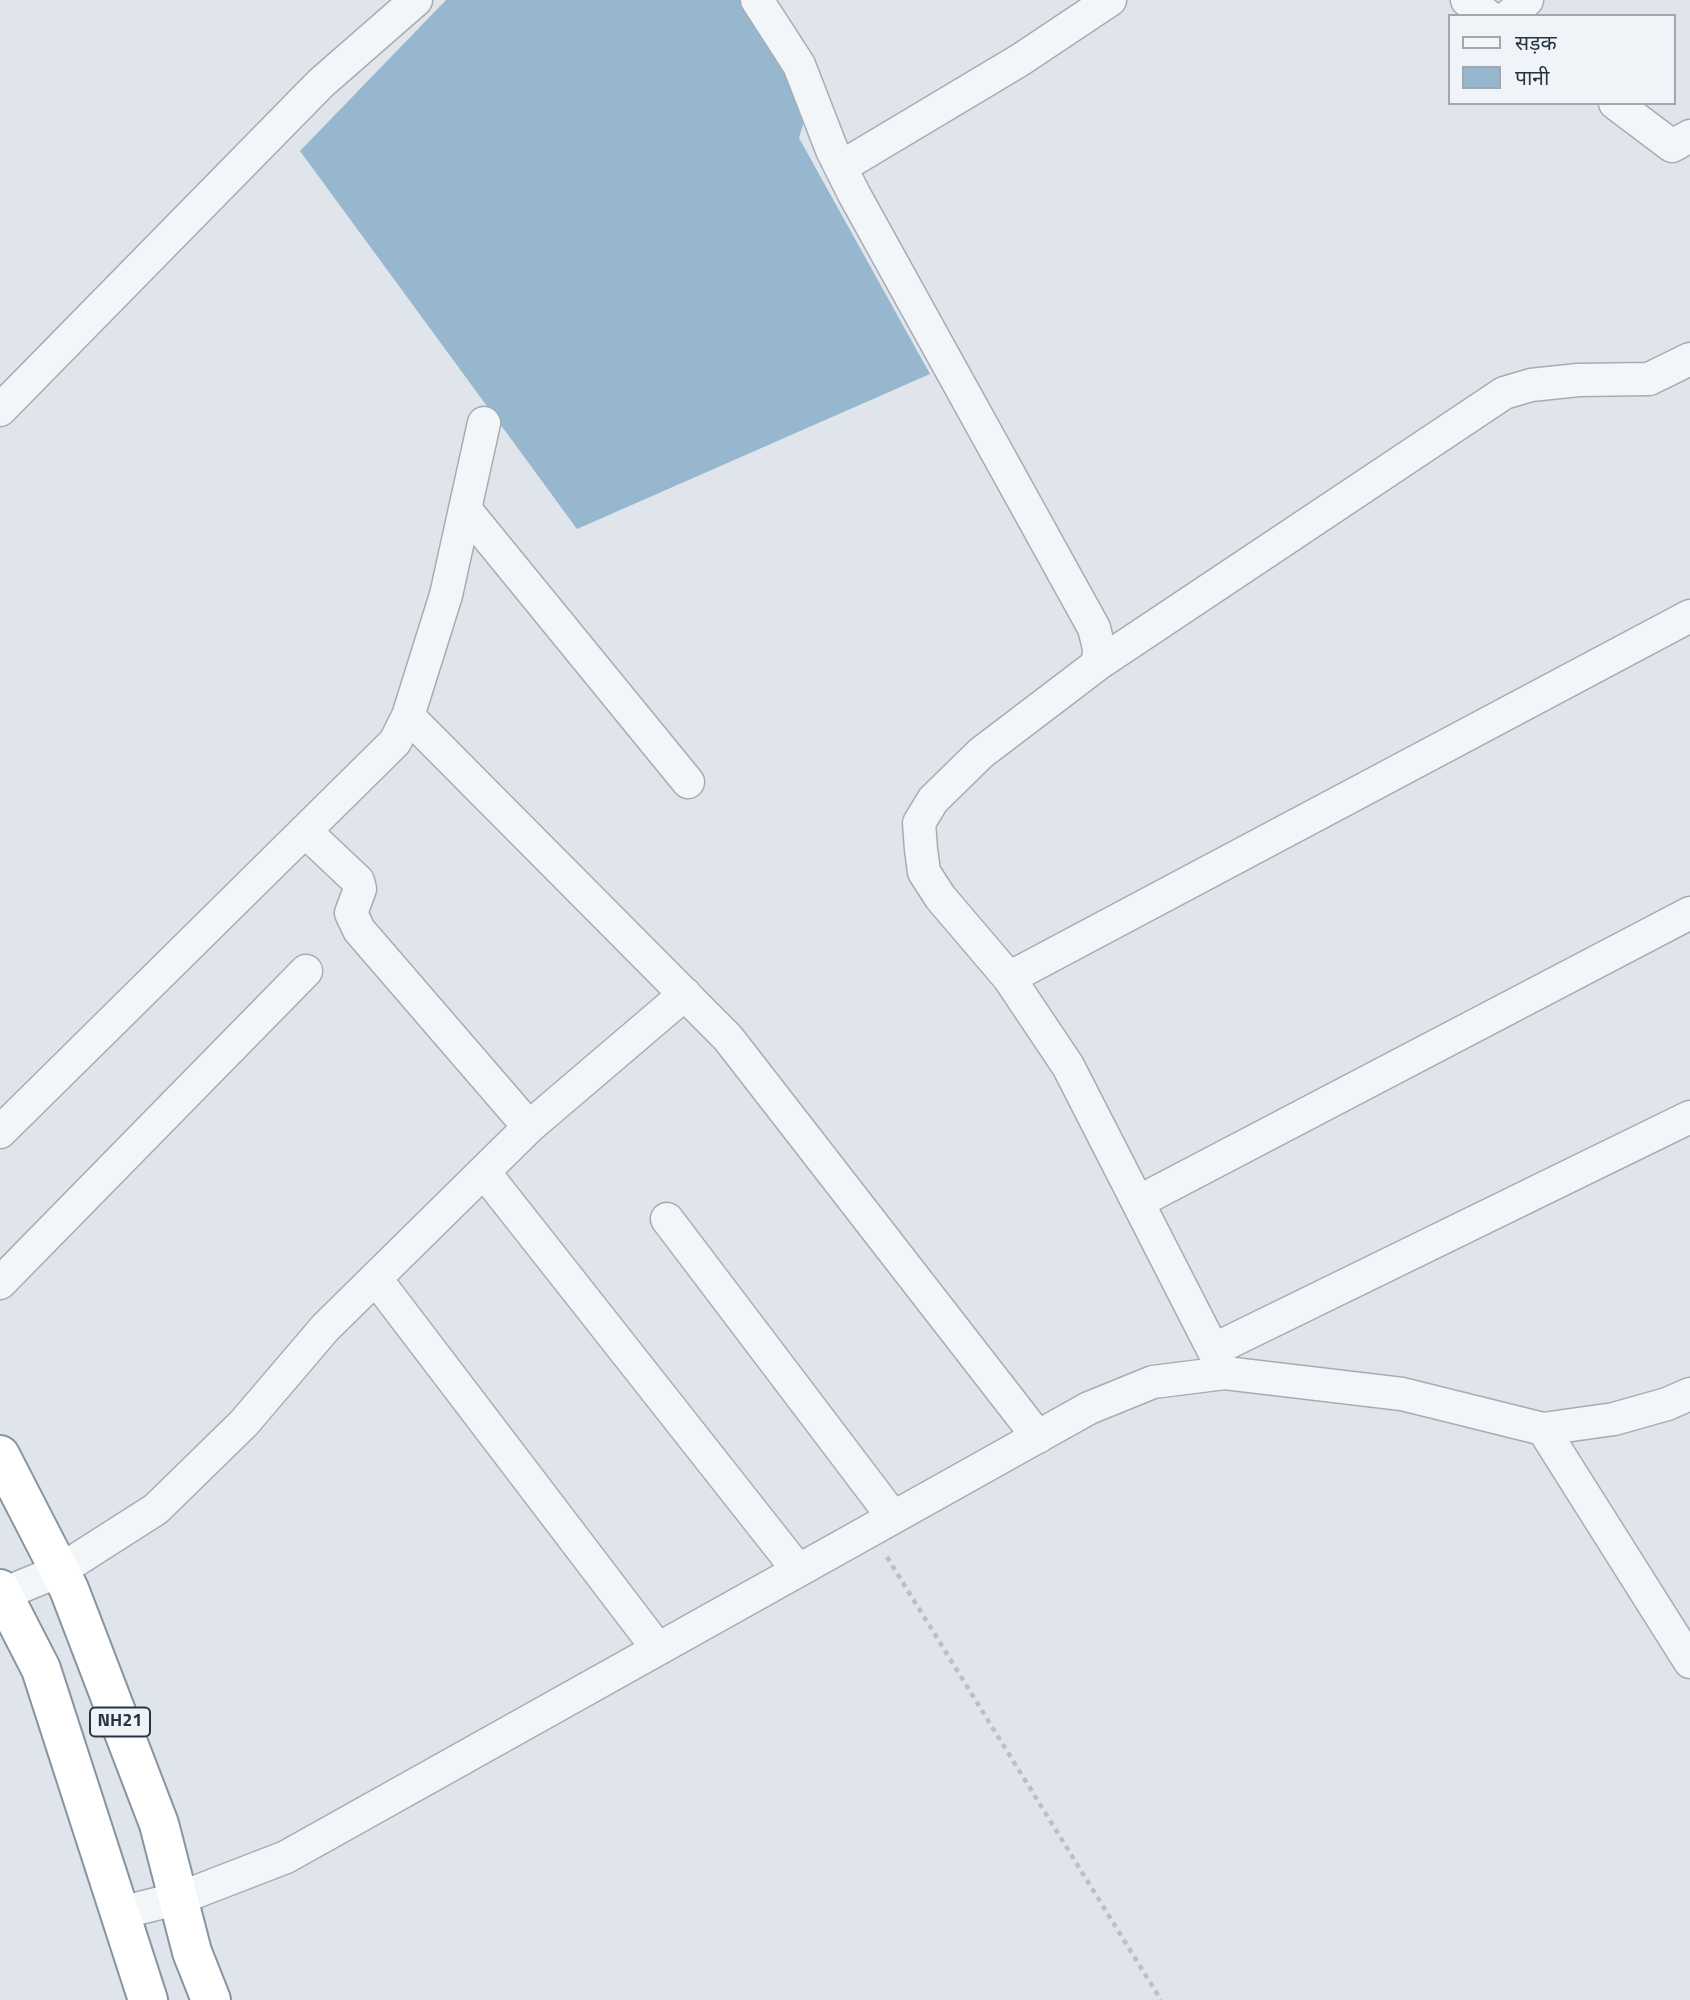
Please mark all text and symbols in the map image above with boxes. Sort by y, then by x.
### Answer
legend [1448,14,1676,105]
text: सड़क [1515,26,1557,58]
text: पानी [1515,61,1549,93]
road number: NH21 [90,1708,150,1736]

